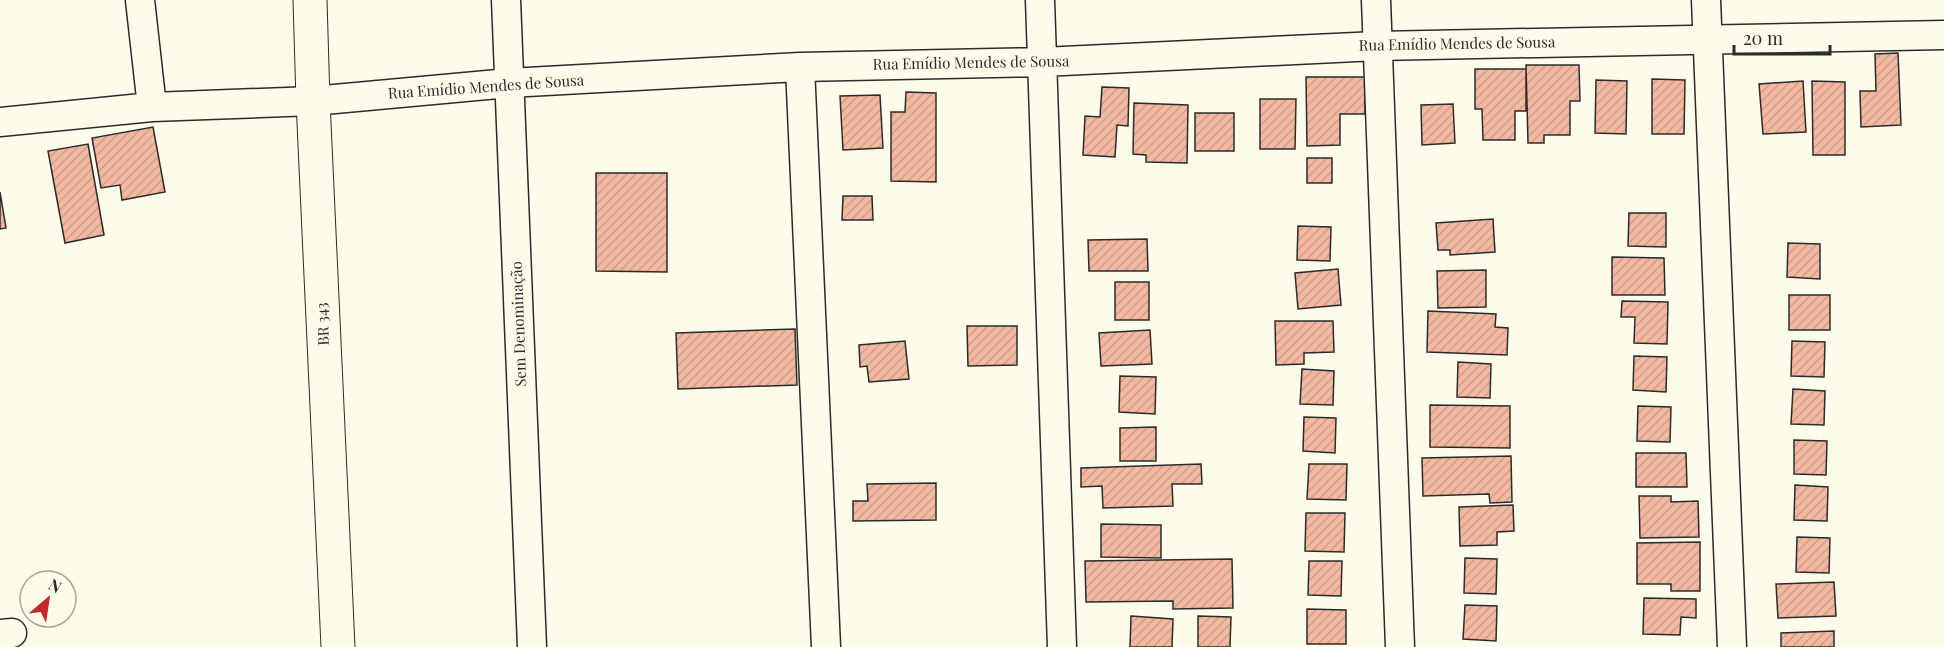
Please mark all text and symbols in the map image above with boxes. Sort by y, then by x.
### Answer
scale bar [1734,18,1830,56]
text: 20 m [1743,26,1783,50]
street label: Rua Emídio Mendes de Sousa [1358,31,1556,55]
street label: Rua Emídio Mendes de Sousa [872,50,1070,74]
street label: Rua Emídio Mendes de Sousa [387,69,585,103]
street label: Sem Denominação [506,261,530,387]
street label: BR 343 [311,302,333,346]
north arrow [18,569,78,629]
text: N [45,573,66,598]

